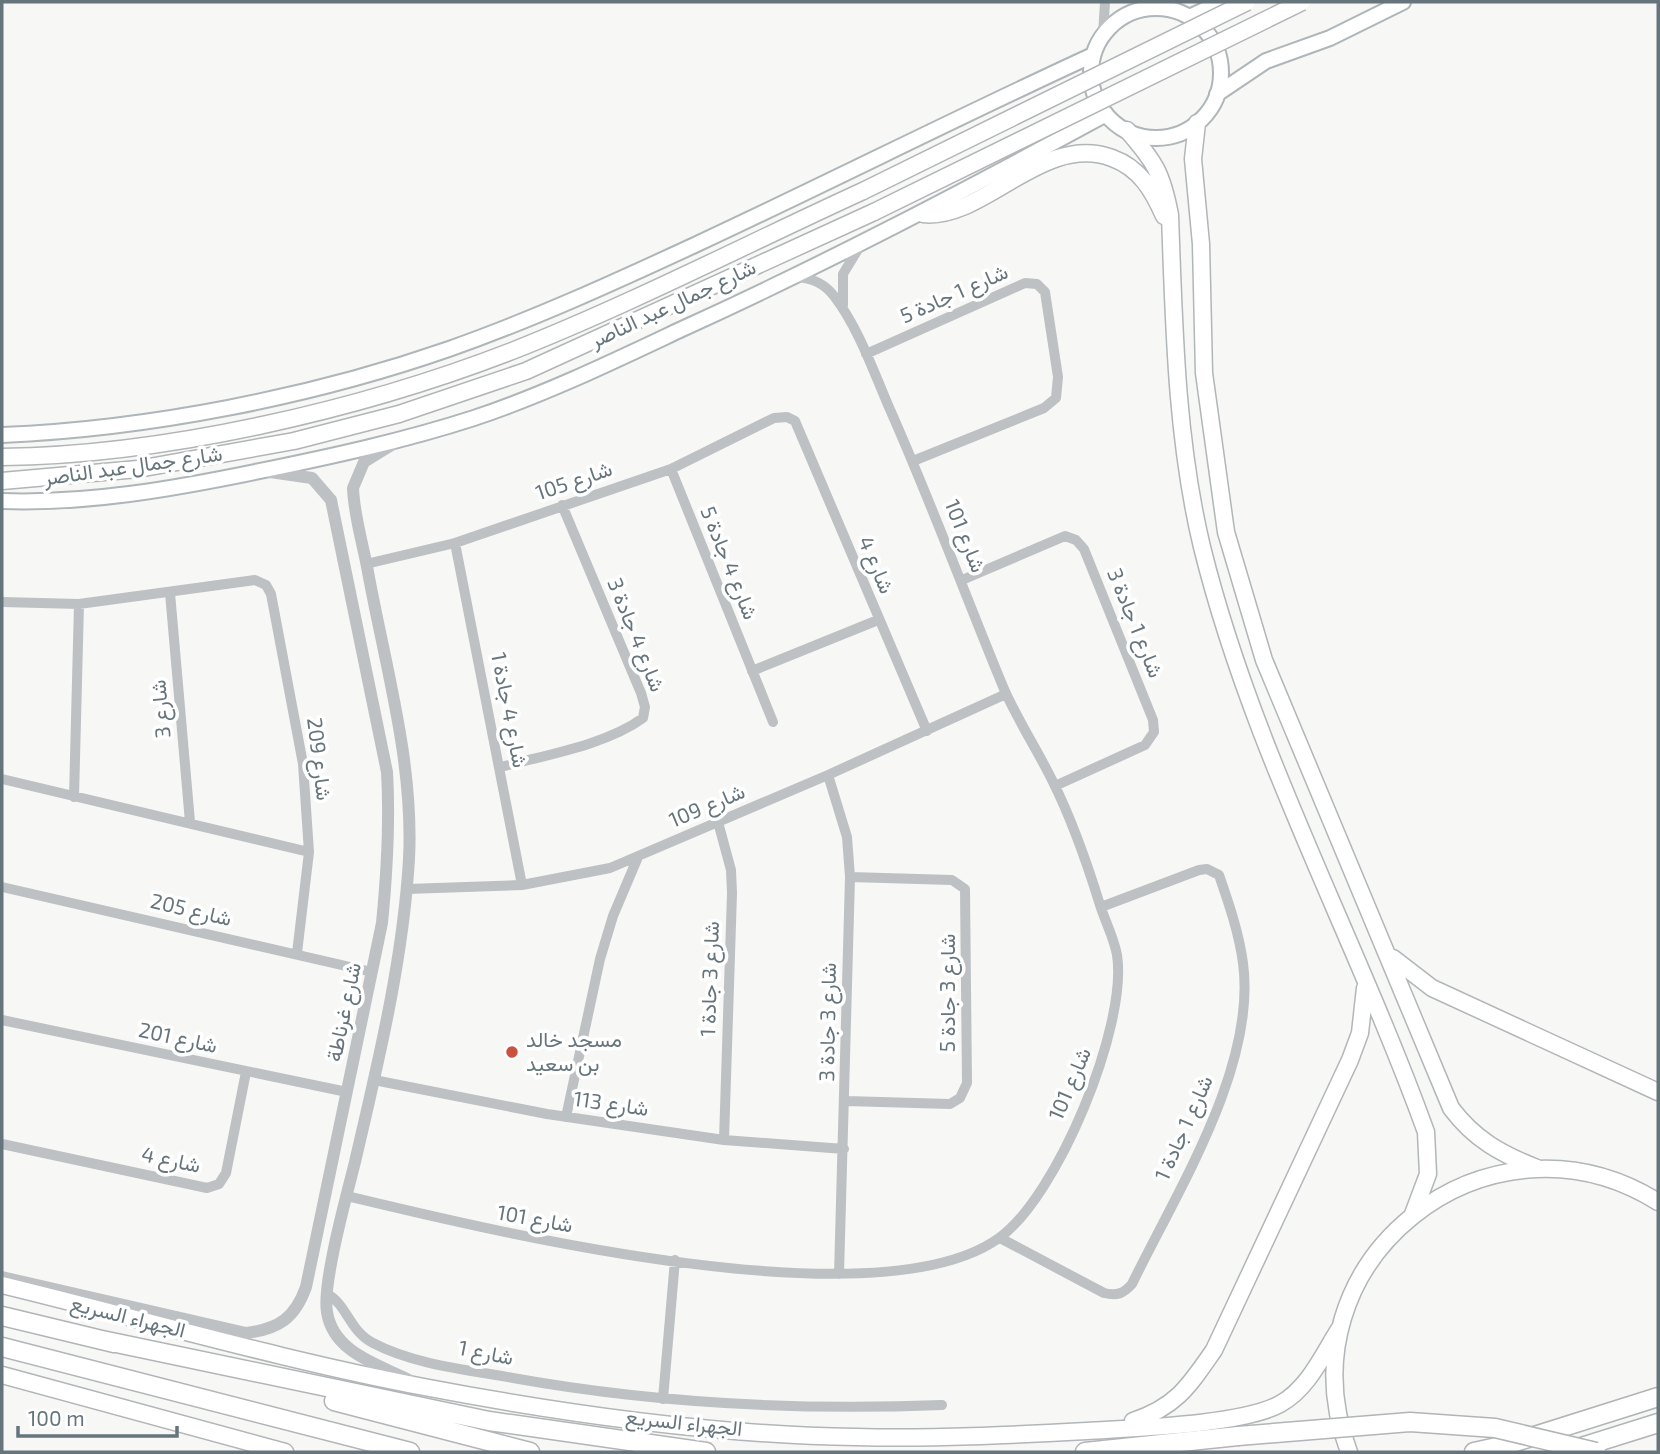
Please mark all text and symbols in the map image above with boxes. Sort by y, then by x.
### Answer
street label: شارع جمال عبد الناصر [585,253,760,355]
street label: شارع 1 جادة 5 [896,258,1012,330]
street label: شارع جمال عبد الناصر [41,440,224,493]
street label: شارع 105 [532,455,616,507]
street label: شارع 101 [938,495,992,577]
street label: شارع 4 جادة 5 [694,502,764,624]
street label: شارع 4 [851,532,901,598]
street label: شارع 1 جادة 3 [1100,564,1170,682]
street label: شارع 4 جادة 3 [600,574,672,696]
street label: شارع 4 جادة 1 [484,650,534,770]
street label: شارع 3 [144,679,178,739]
street label: شارع 209 [300,716,338,802]
street label: شارع 109 [665,777,749,835]
street label: شارع 205 [148,887,234,933]
street label: شارع 3 جادة 1 [694,921,726,1037]
street label: شارع 3 جادة 5 [934,934,962,1052]
street label: شارع غرناطة [320,960,368,1064]
street label: شارع 3 جادة 3 [813,962,843,1082]
street label: شارع 201 [136,1016,220,1060]
place label: مسجد خالد بن سعيد [526,1026,622,1076]
street label: شارع 101 [1042,1043,1098,1125]
marker: مسجد خالد بن سعيد [504,1044,520,1060]
street label: شارع 1 جادة 1 [1148,1071,1220,1185]
street label: شارع 113 [572,1085,650,1123]
street label: شارع 4 [139,1140,203,1180]
street label: شارع 101 [495,1199,575,1239]
street label: الجهراء السريع [68,1289,188,1345]
street label: شارع 1 [456,1334,516,1372]
scale bar [18,1394,177,1438]
street label: الجهراء السريع [624,1403,744,1443]
text: 100 m [28,1405,85,1430]

